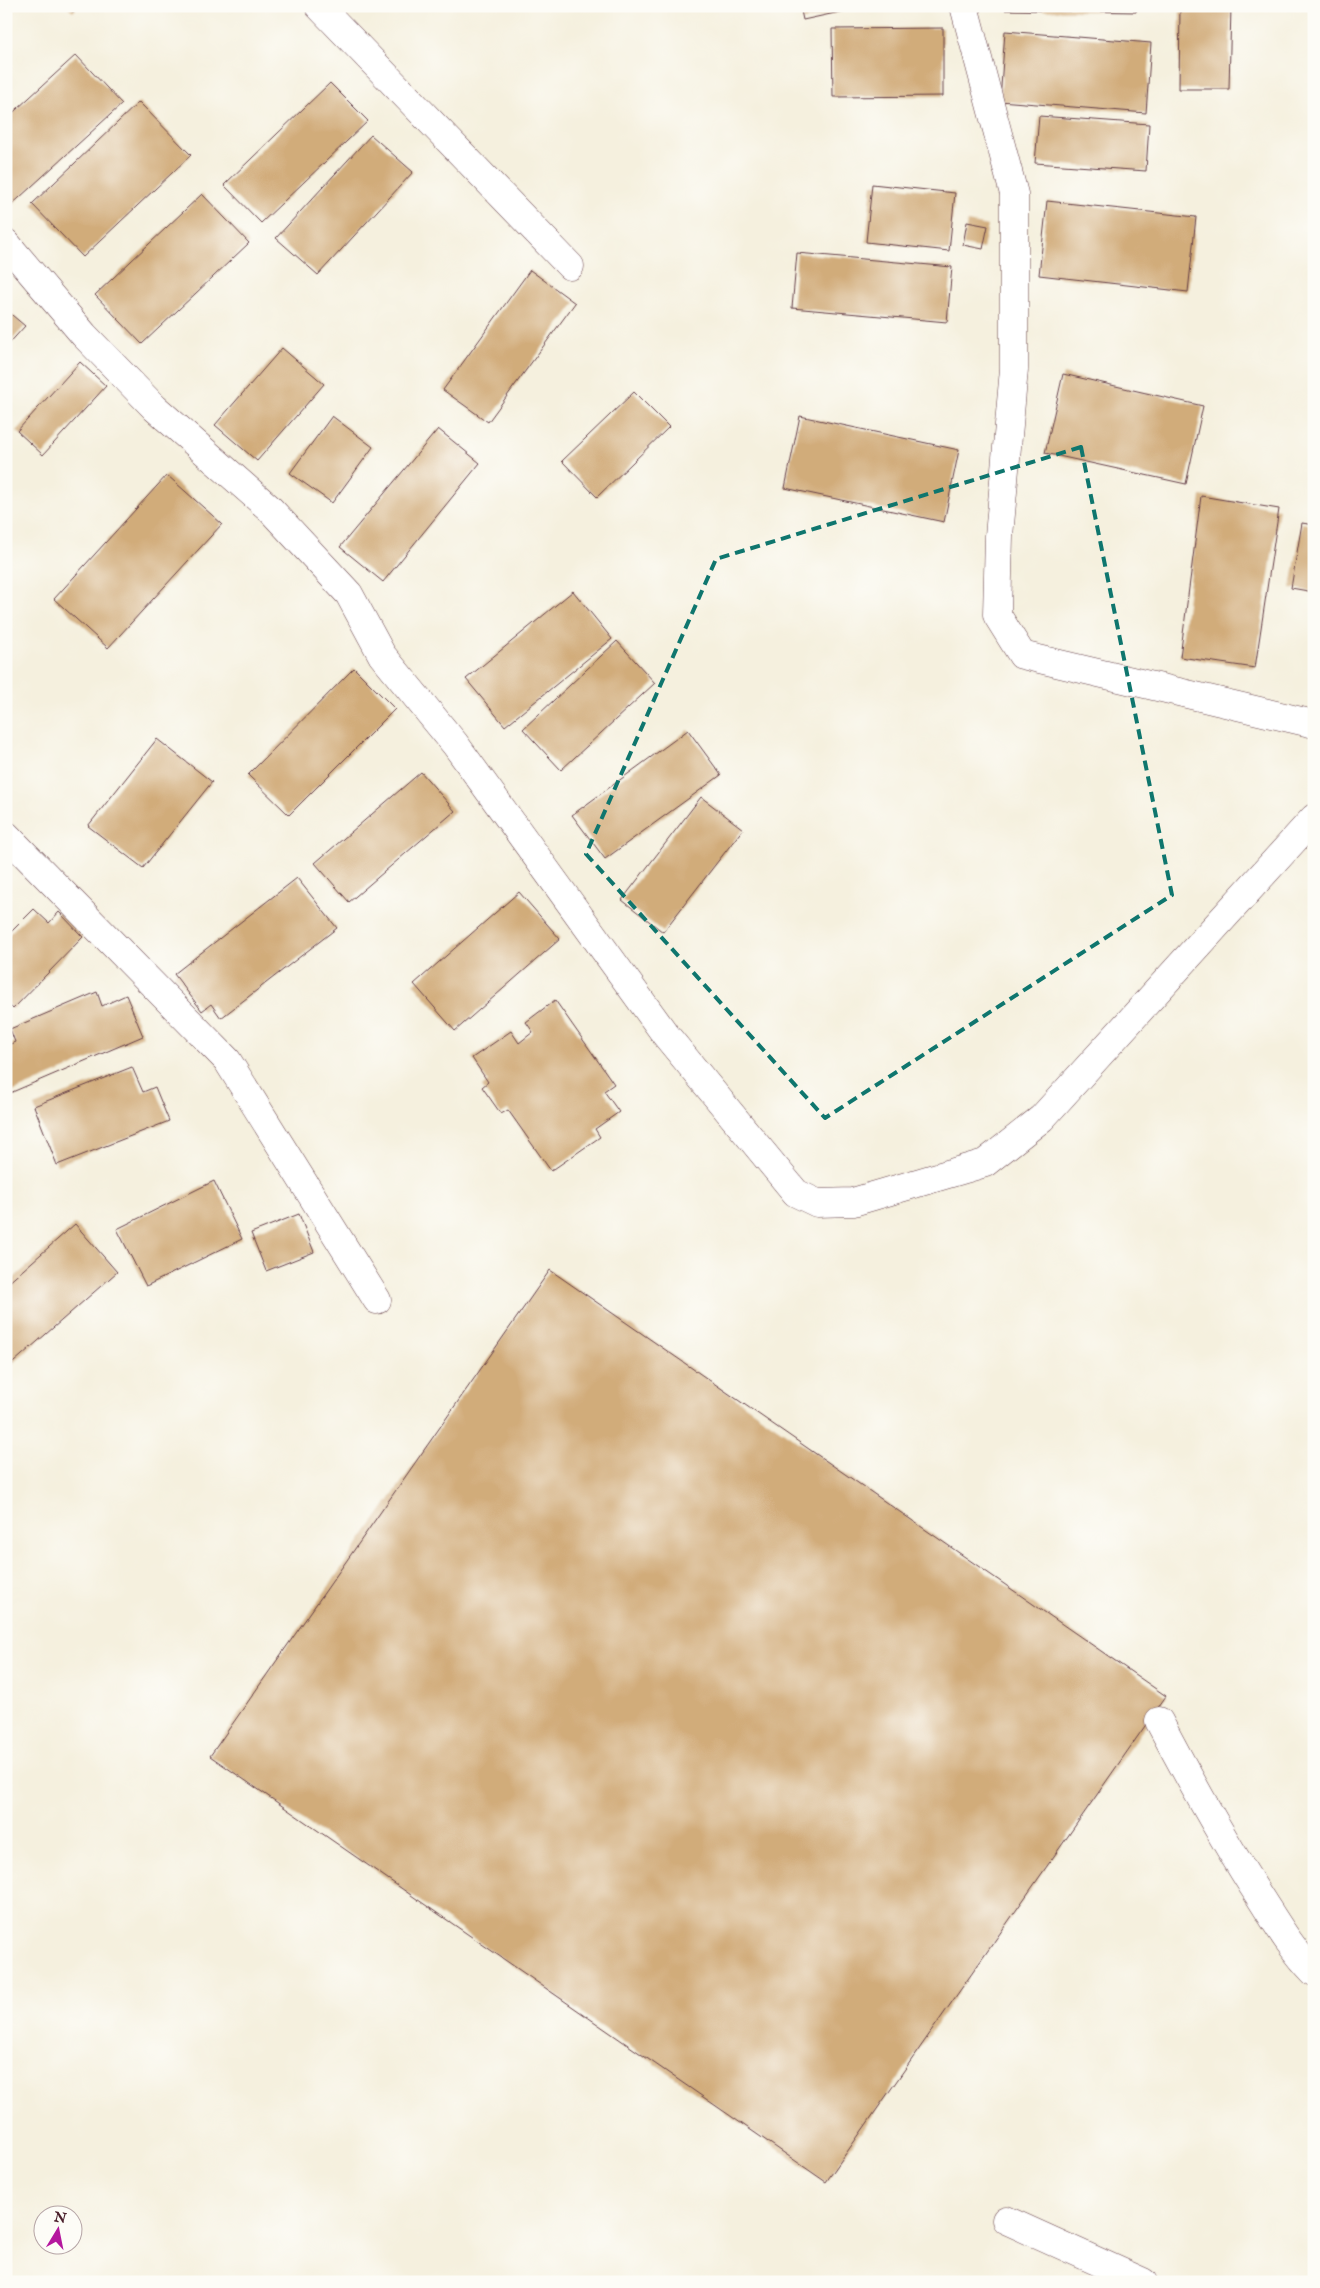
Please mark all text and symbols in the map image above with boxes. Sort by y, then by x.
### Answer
north arrow [32,2206,82,2256]
text: N [52,2208,68,2228]

